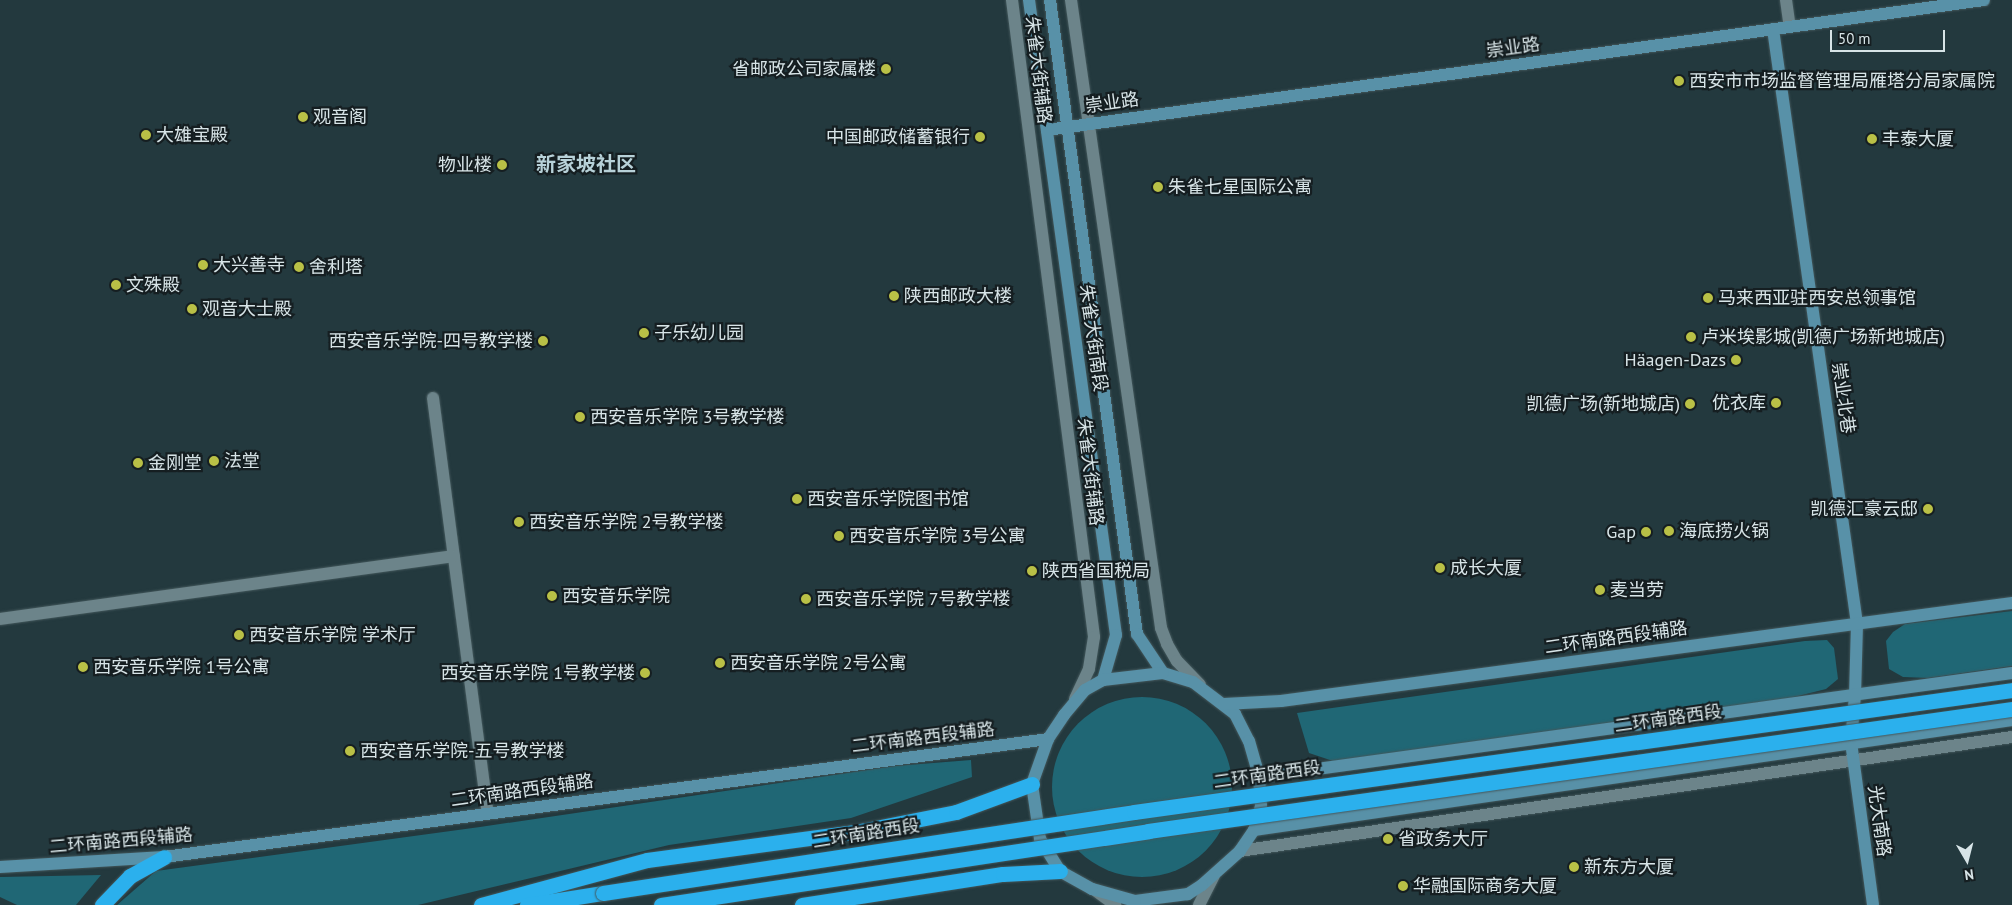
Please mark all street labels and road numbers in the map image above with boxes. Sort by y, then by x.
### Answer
street label: 朱雀大街辅路 [1021,15,1055,125]
street label: 崇业路 [1485,34,1541,62]
street label: 崇业路 [1084,89,1140,117]
street label: 朱雀大街南段 [1075,283,1111,393]
street label: 崇业北巷 [1827,361,1859,435]
street label: 朱雀大街辅路 [1073,417,1107,527]
street label: 二环南路西段辅路 [1543,617,1689,659]
street label: 二环南路西段 [1613,701,1723,737]
street label: 二环南路西段辅路 [850,719,996,757]
street label: 二环南路西段 [1212,757,1322,793]
street label: 二环南路西段辅路 [449,770,595,812]
street label: 光大南路 [1863,784,1895,858]
street label: 二环南路西段 [811,815,921,853]
street label: 二环南路西段辅路 [48,824,194,858]

